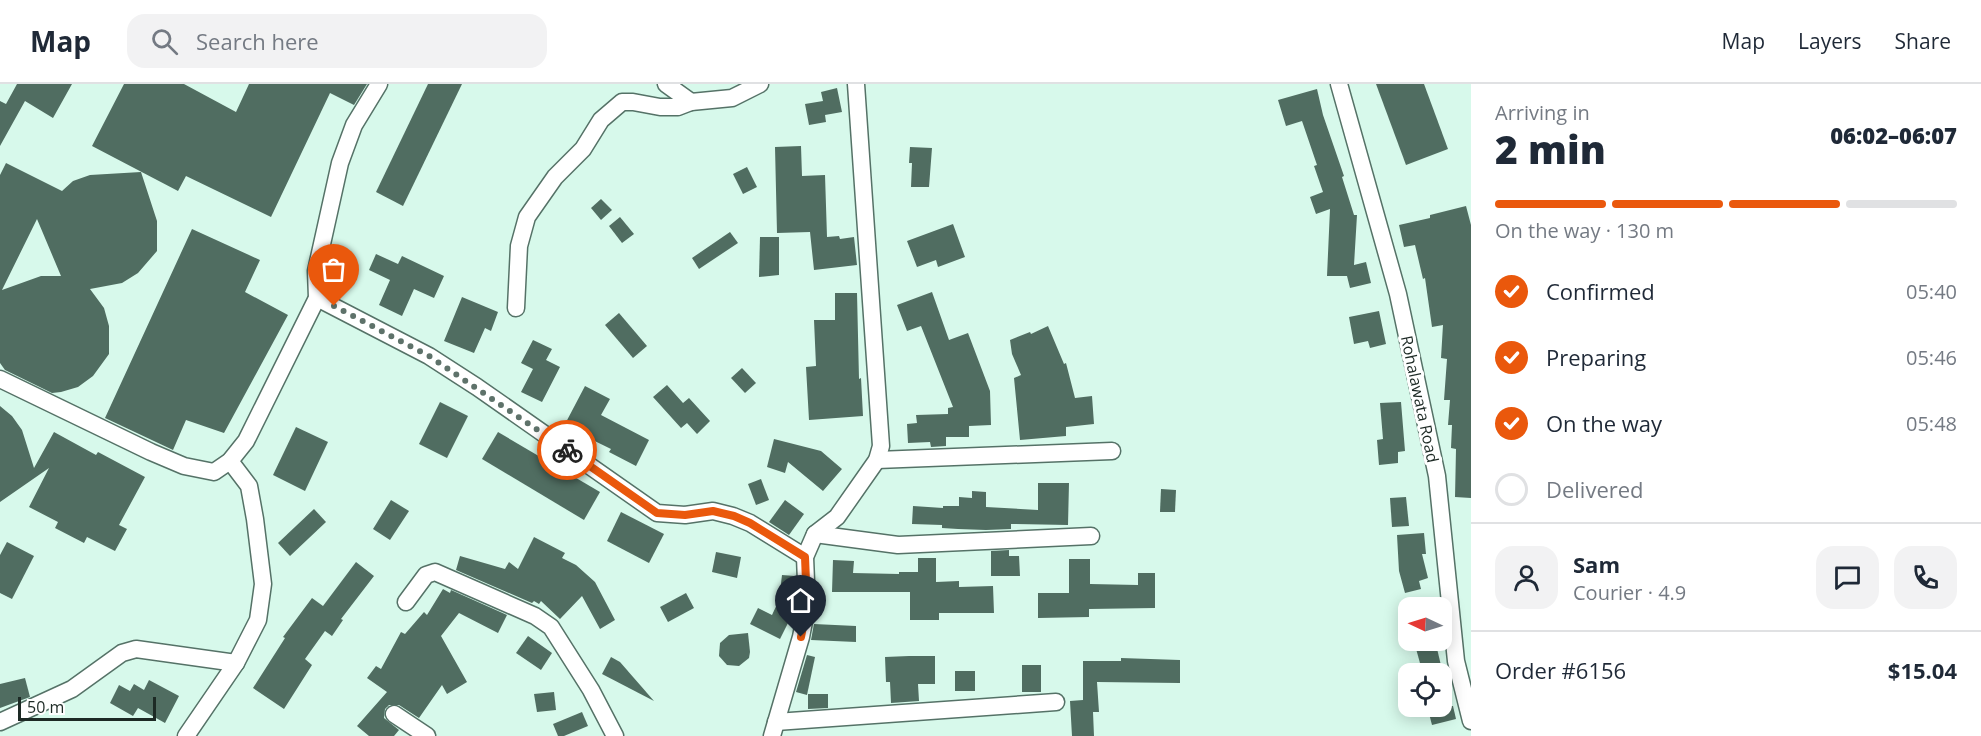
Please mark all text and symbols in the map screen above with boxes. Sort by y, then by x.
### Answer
search box [127,14,547,68]
text: Map [30,22,91,60]
icon: search [148,25,181,58]
text: Search here [196,26,319,56]
text: Map [1722,27,1765,55]
text: Layers [1798,27,1862,55]
text: Share [1895,27,1951,55]
text: Arriving in [1495,99,1590,126]
text: 06:02–06:07 [1830,120,1957,150]
text: 2 min [1495,122,1606,175]
text: On the way · 130 m [1495,217,1674,244]
pin [308,244,359,306]
icon: bag [317,253,350,286]
icon: check [1495,275,1528,308]
text: Confirmed [1546,276,1655,306]
text: 05:40 [1906,278,1957,305]
street label: Rohalawata Road [1396,333,1444,465]
icon: check [1495,341,1528,374]
text: Preparing [1546,342,1646,372]
text: 05:46 [1906,344,1957,371]
icon: check [1495,407,1528,440]
text: On the way [1546,408,1662,438]
text: 05:48 [1906,410,1957,437]
courier [537,420,597,480]
icon: bike [551,434,584,467]
text: Delivered [1546,474,1644,504]
button: person [1495,546,1558,609]
button: chat [1816,546,1879,609]
button: phone [1894,546,1957,609]
text: Sam [1573,549,1620,579]
pin [775,575,826,637]
text: Courier · 4.9 [1573,579,1686,606]
icon: home [784,584,817,617]
north arrow [1398,597,1452,651]
map controls [1398,597,1452,717]
text: Order #6156 [1495,655,1626,685]
text: $15.04 [1888,655,1957,685]
button: locate [1398,663,1452,717]
scale bar [18,694,156,722]
text: 50 m [27,696,64,718]

